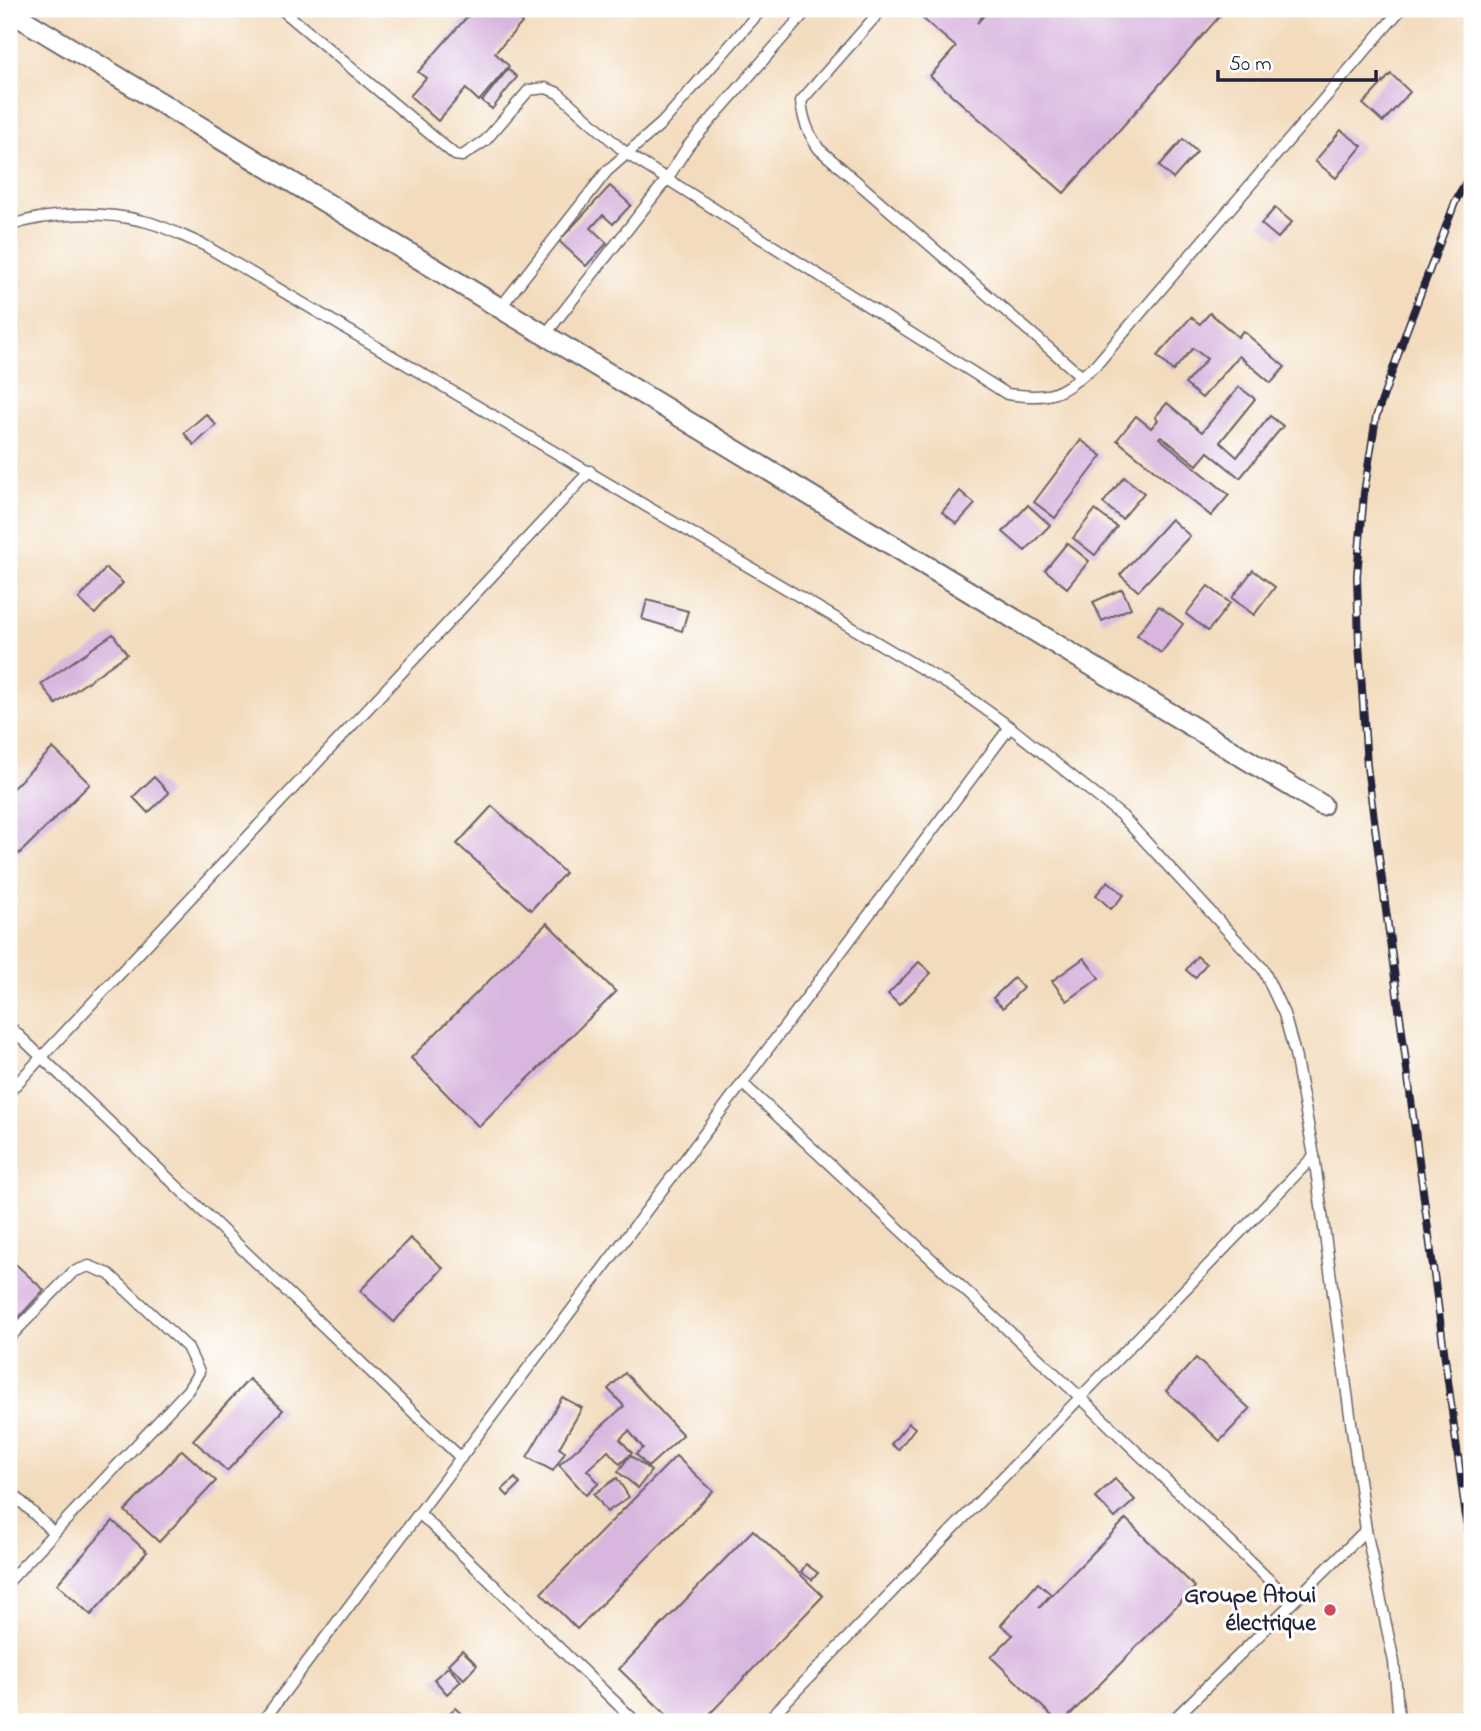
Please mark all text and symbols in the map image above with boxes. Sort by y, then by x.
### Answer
scale bar [1218,38,1376,82]
text: 50 m [1229,50,1272,80]
place label: Groupe Atoui électrique [1184,1579,1317,1642]
marker: Groupe Atoui électrique [1322,1602,1338,1618]

